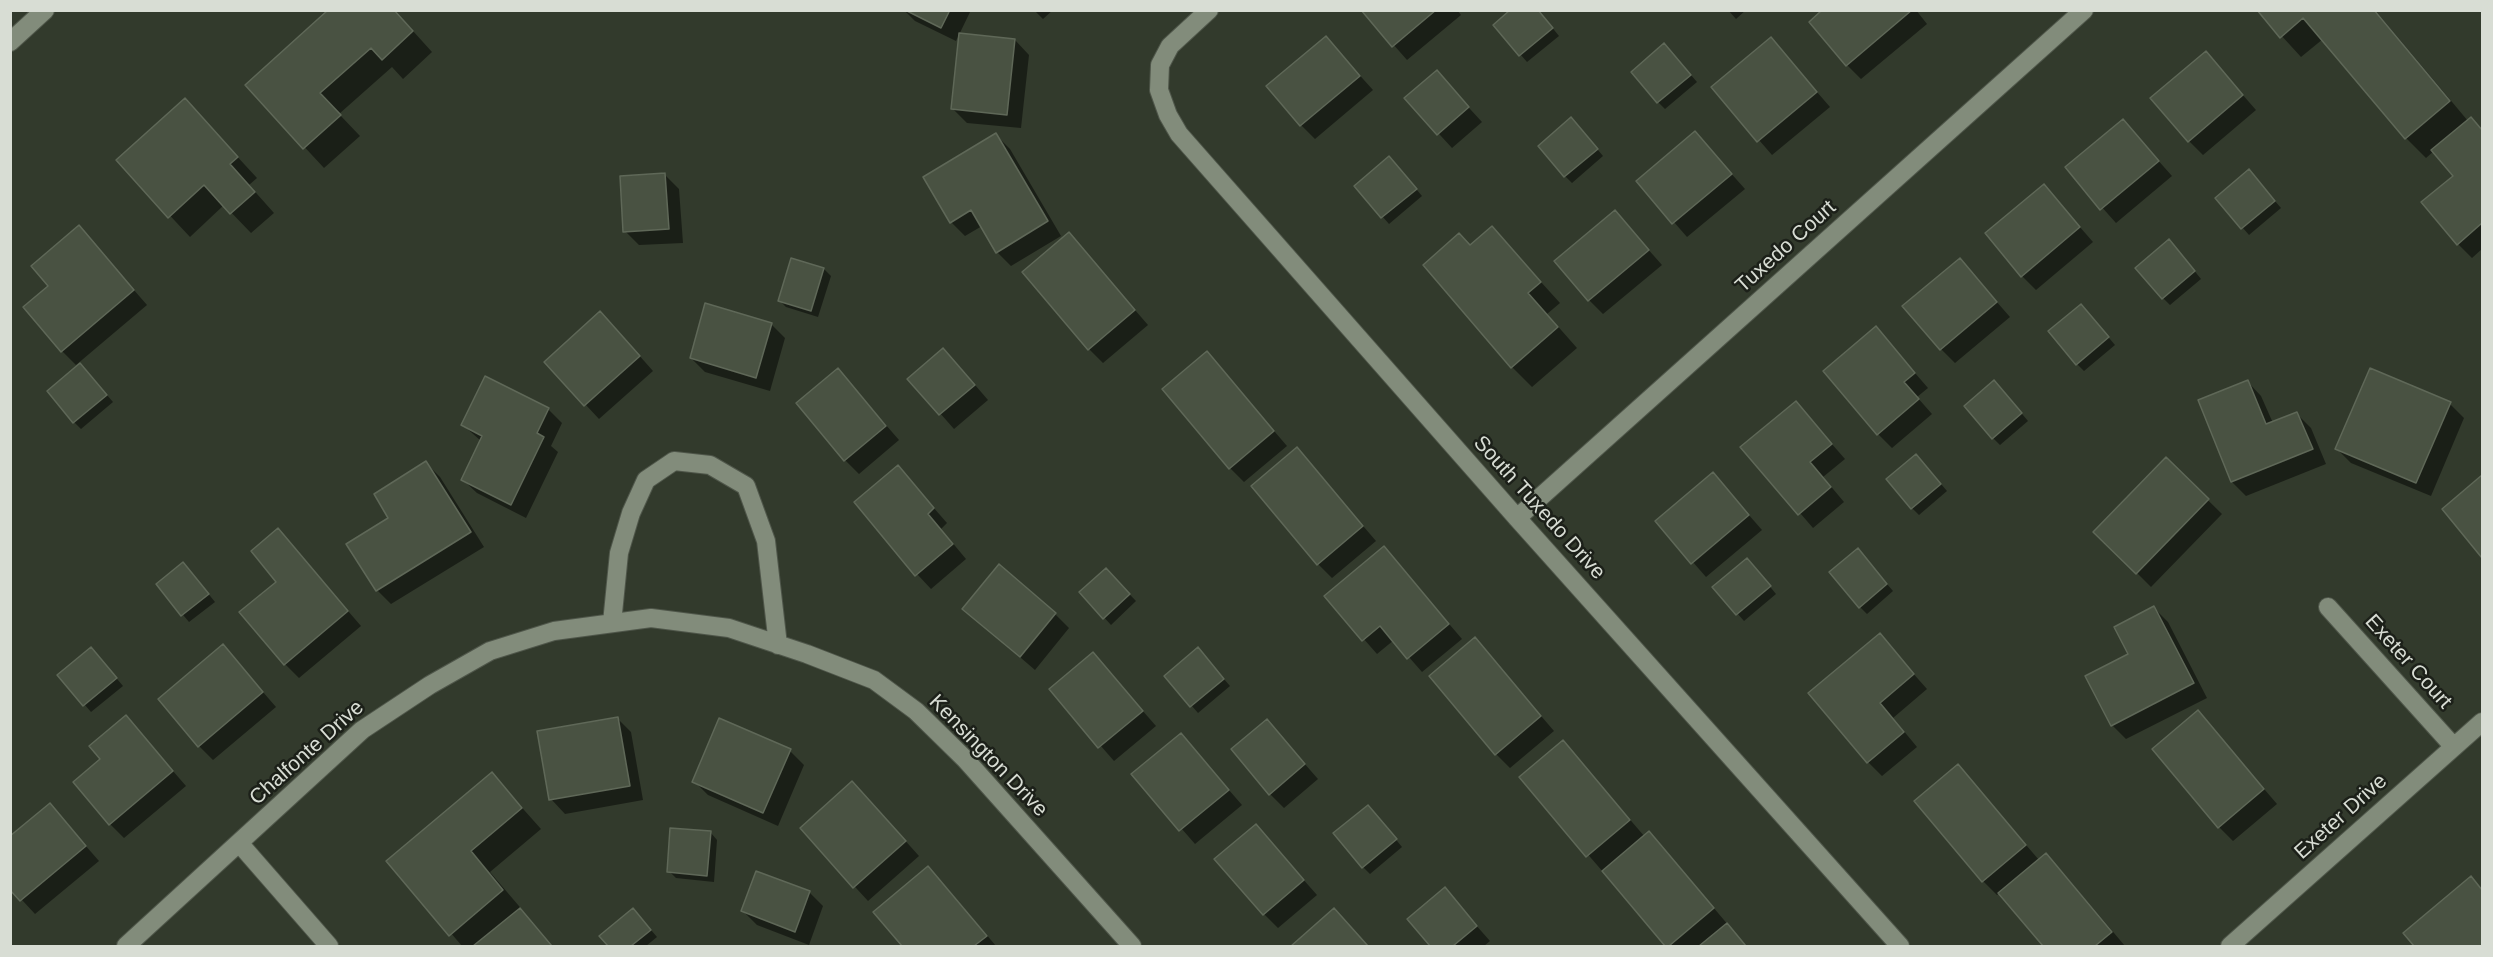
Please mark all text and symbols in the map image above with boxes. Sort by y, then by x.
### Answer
street label: Tuxedo Court [1731,195,1841,299]
street label: South Tuxedo Drive [1468,431,1610,585]
street label: Exeter Court [2359,610,2457,714]
street label: Kensington Drive [923,690,1053,822]
street label: Chalfonte Drive [245,695,369,811]
street label: Exeter Drive [2290,769,2392,865]

